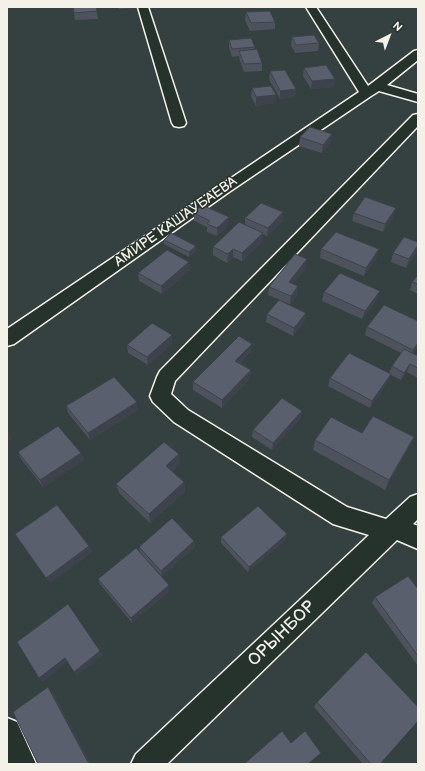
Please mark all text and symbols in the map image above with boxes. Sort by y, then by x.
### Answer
north arrow [369,16,409,56]
text: N [390,19,405,34]
street label: АМИРЕ КАШАУБАЕВА [112,173,240,271]
street label: ОРЫНБОР [244,597,320,671]

